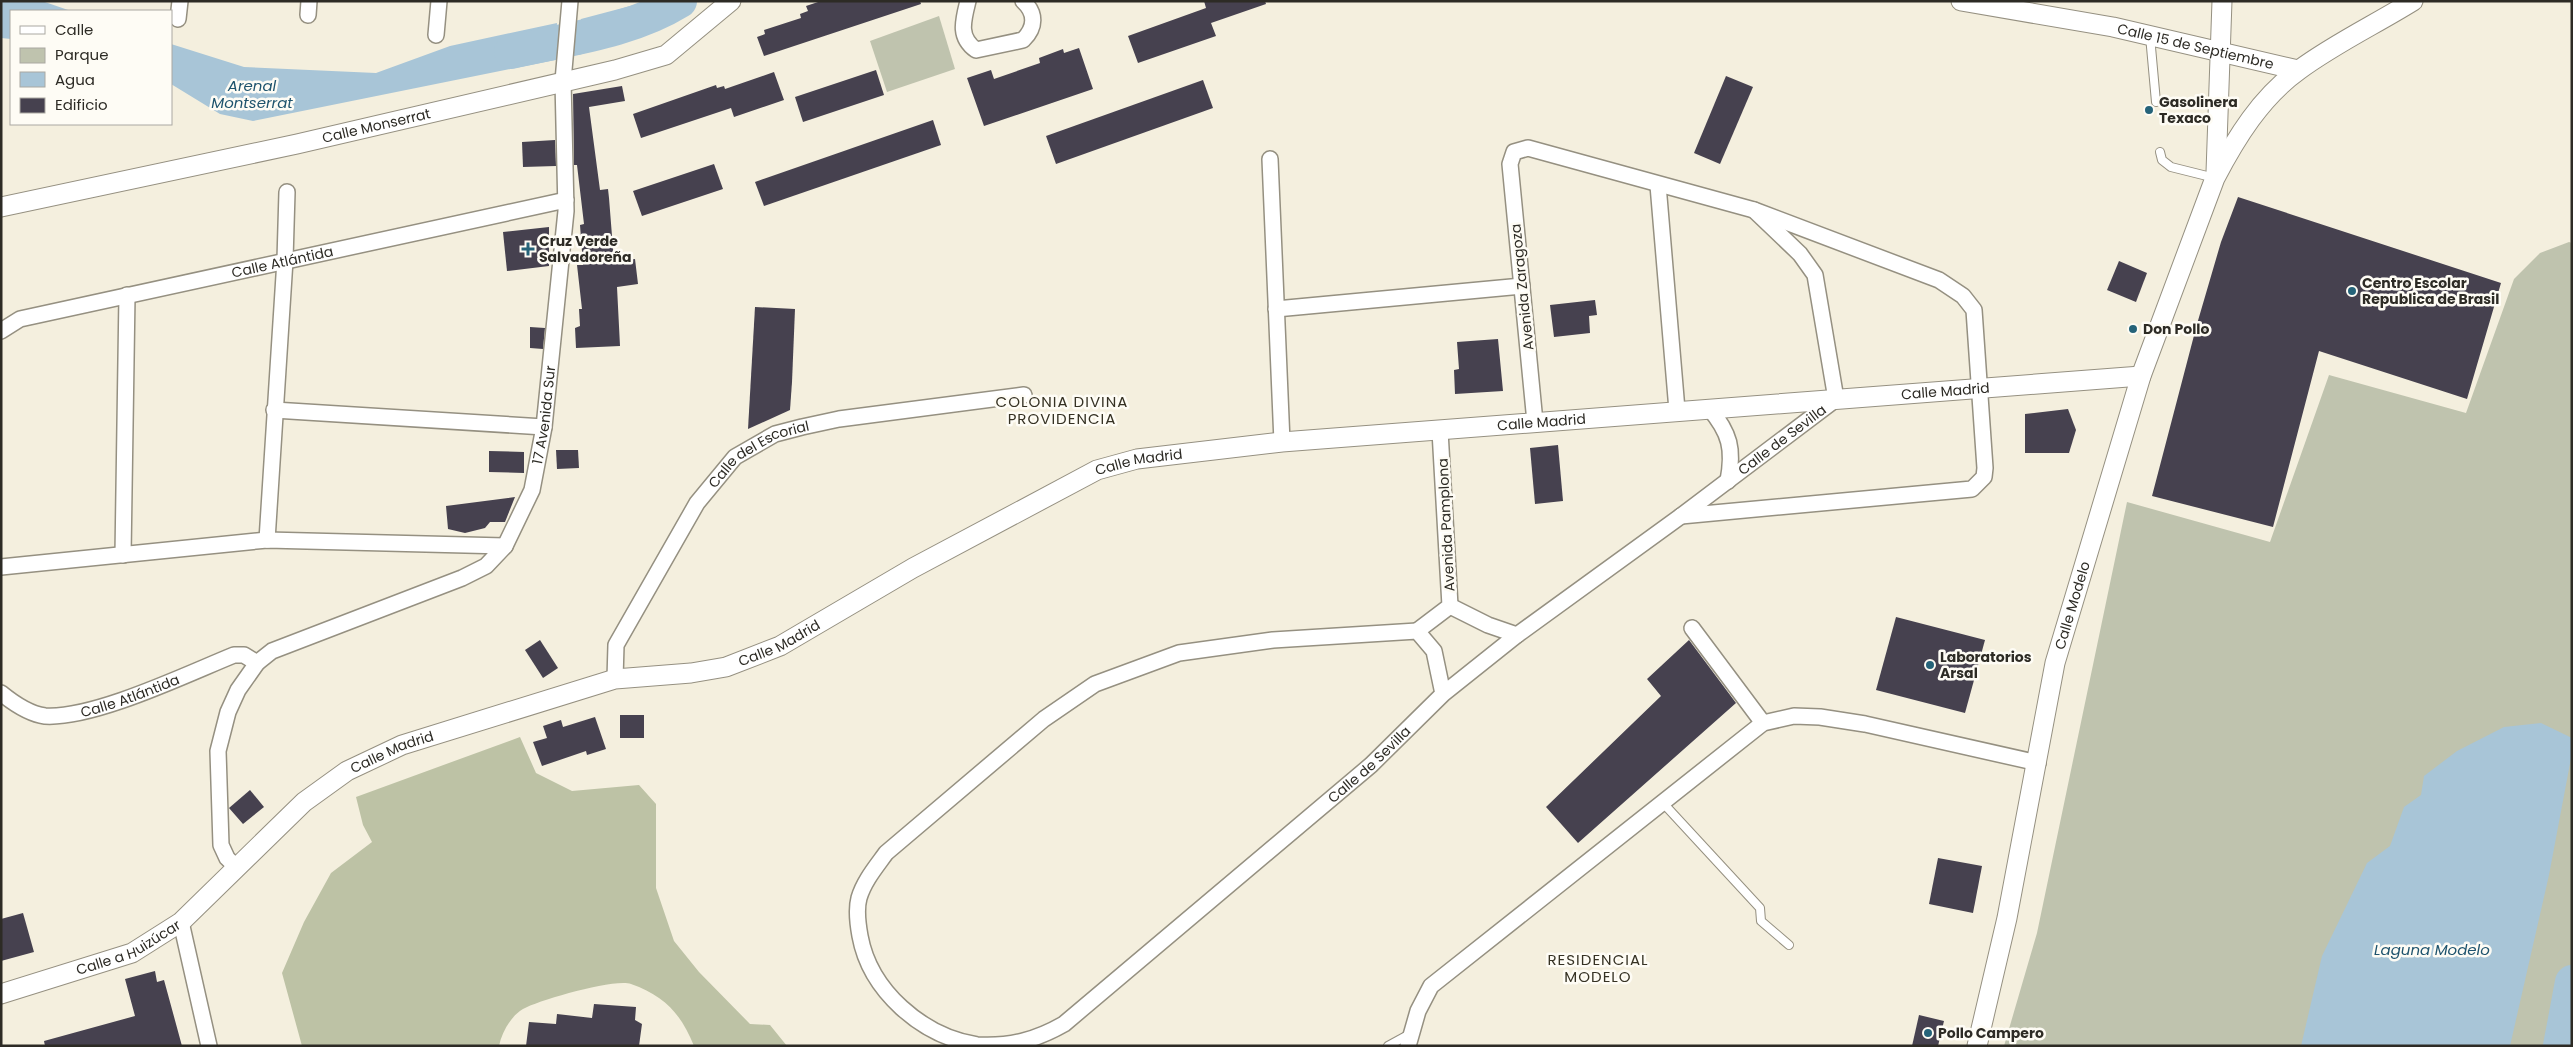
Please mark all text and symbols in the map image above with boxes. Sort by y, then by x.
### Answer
legend [10,10,172,125]
street label: Calle 15 de Septiembre [2115,18,2276,74]
text: Calle [55,19,93,40]
text: Parque [55,44,108,65]
text: Agua [55,69,95,90]
water label: Arenal Montserrat [211,75,293,113]
place label: Gasolinera Texaco [2159,92,2238,128]
text: Edificio [55,94,108,115]
street label: Calle Monserrat [320,103,432,148]
marker: Gasolinera Texaco [2143,104,2155,116]
street label: Avenida Zaragoza [1505,223,1539,351]
place label: Cruz Verde Salvadoreña [539,231,632,267]
street label: Calle Atlántida [230,241,335,283]
marker: Cruz Verde Salvadoreña [521,242,535,256]
place label: Centro Escolar Republica de Brasil [2362,273,2499,309]
marker: Centro Escolar Republica de Brasil [2346,285,2358,297]
place label: Don Pollo [2143,319,2209,339]
marker: Don Pollo [2127,323,2139,335]
street label: 17 Avenida Sur [527,365,560,466]
street label: Calle Madrid [1900,378,1990,404]
district label: COLONIA DIVINA PROVIDENCIA [996,391,1128,429]
street label: Calle de Sevilla [1734,400,1830,480]
street label: Calle Madrid [1496,409,1587,435]
street label: Calle del Escorial [703,416,811,492]
street label: Calle Madrid [1093,444,1183,480]
street label: Avenida Pamplona [1433,458,1459,592]
street label: Calle Modelo [2050,559,2095,652]
street label: Calle Madrid [735,615,824,671]
place label: Laboratorios Arsal [1940,647,2032,683]
marker: Laboratorios Arsal [1924,659,1936,671]
street label: Calle Atlántida [78,669,183,722]
street label: Calle de Sevilla [1323,721,1415,808]
street label: Calle Madrid [347,726,436,778]
street label: Calle a Huizúcar [74,915,184,980]
water label: Laguna Modelo [2374,939,2490,960]
district label: RESIDENCIAL MODELO [1547,949,1649,987]
place label: Pollo Campero [1938,1023,2044,1043]
marker: Pollo Campero [1922,1027,1934,1039]

